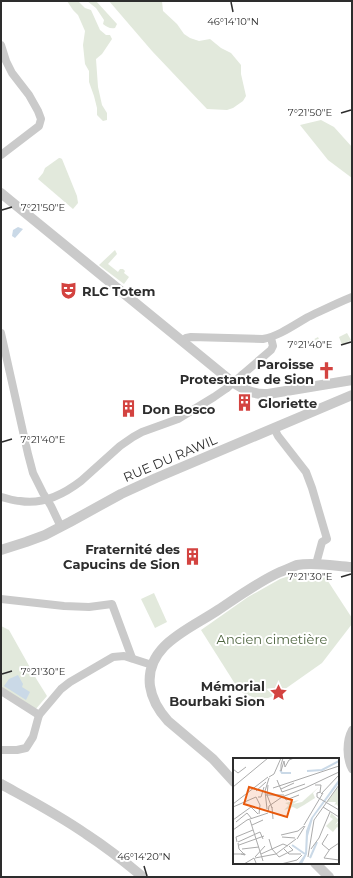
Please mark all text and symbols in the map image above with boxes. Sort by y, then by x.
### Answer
text: 46°14'10"N [207,15,259,28]
text: 7°21'50"E [288,106,333,119]
text: 7°21'50"E [21,201,66,214]
theatre icon: RLC Totem [59,281,79,301]
place label: RLC Totem [82,283,155,299]
text: 7°21'40"E [287,338,333,351]
place label: Paroisse Protestante de Sion [180,356,314,387]
church icon: Paroisse Protestante de Sion [317,361,337,381]
building icon: Gloriette [235,393,255,413]
place label: Gloriette [258,395,317,411]
building icon: Don Bosco [119,399,139,419]
place label: Don Bosco [142,401,216,417]
street label: RUE DU RAWIL [121,431,220,485]
text: 7°21'40"E [20,433,66,446]
place label: Fraternité des Capucins de Sion [63,541,180,572]
building icon: Fraternité des Capucins de Sion [183,546,203,566]
text: 7°21'30"E [288,570,333,583]
park label: Ancien cimetière [217,631,328,647]
text: 7°21'30"E [21,665,66,678]
place label: Mémorial Bourbaki Sion [169,678,265,709]
place icon: Mémorial Bourbaki Sion [268,683,288,703]
inset map [233,758,339,864]
text: 46°14'20"N [117,850,171,863]

